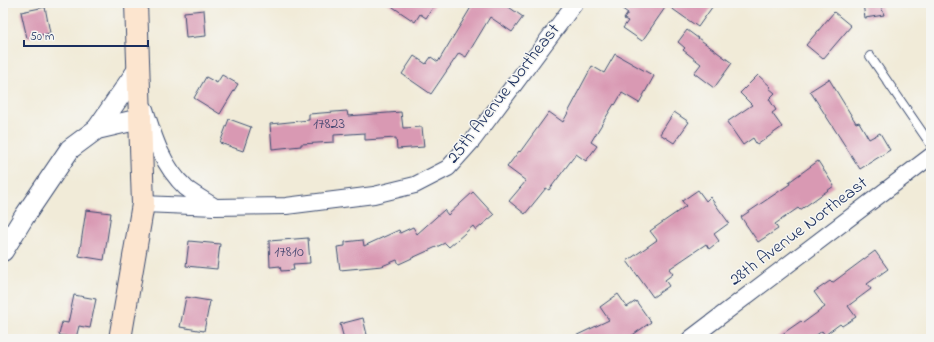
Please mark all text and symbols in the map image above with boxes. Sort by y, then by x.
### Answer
street label: 25th Avenue Northeast [441,18,567,170]
scale bar [24,22,148,48]
text: 50 m [30,28,54,46]
house number: 17823 [313,112,345,136]
street label: 28th Avenue Northeast [724,171,874,293]
house number: 17810 [274,240,304,264]

